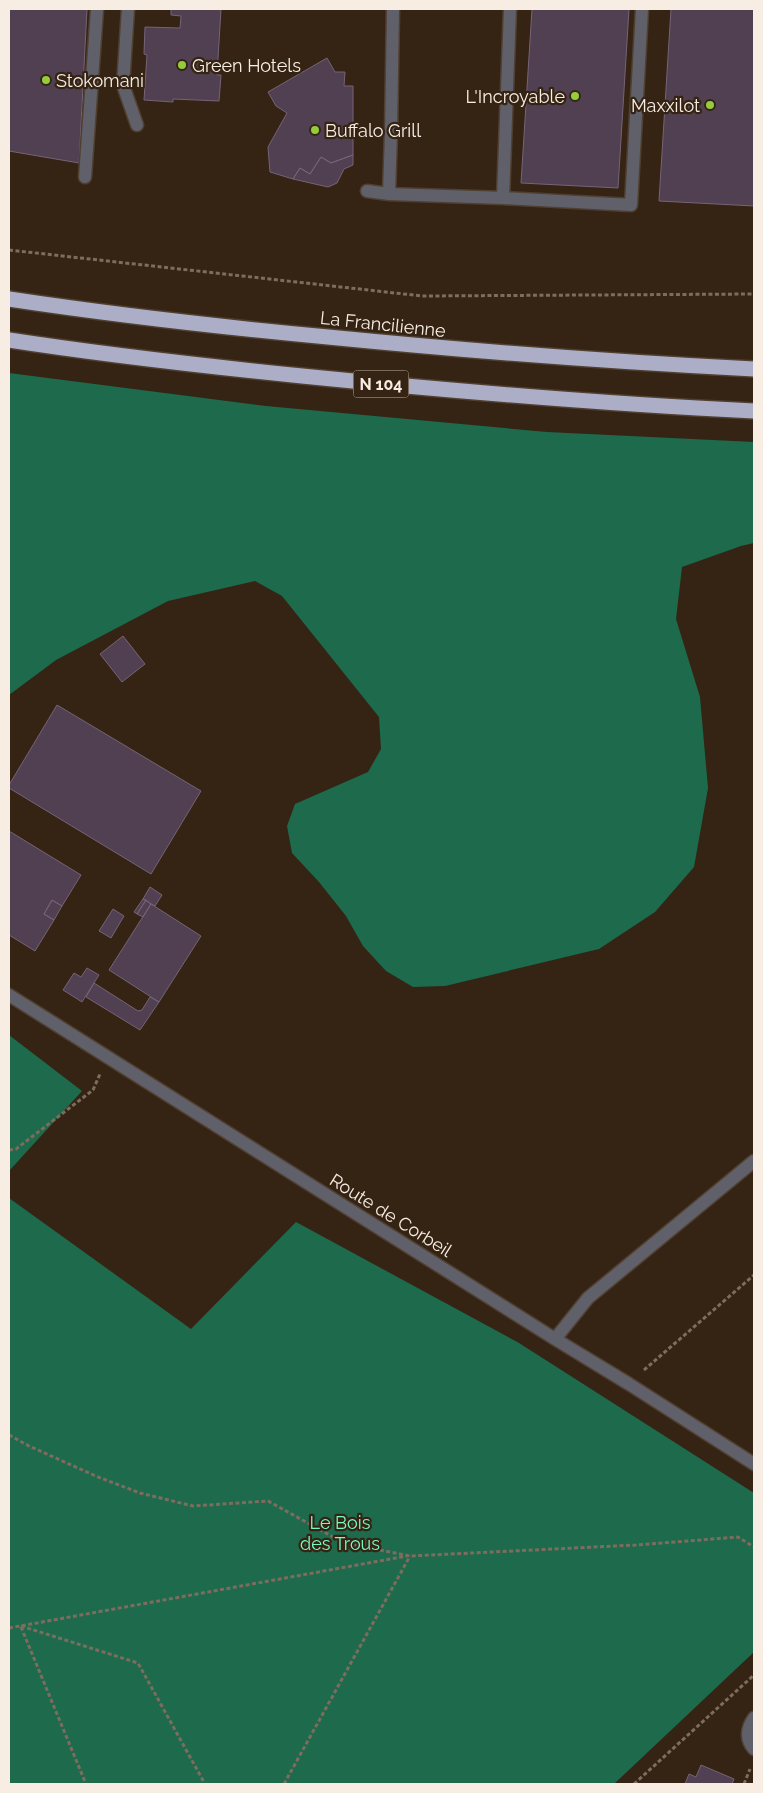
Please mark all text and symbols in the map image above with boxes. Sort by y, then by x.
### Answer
place label: Green Hotels [192,55,301,76]
marker: Green Hotels [176,59,188,71]
place label: Stokomani [56,70,144,91]
marker: Stokomani [40,74,52,86]
place label: L'Incroyable [466,86,565,107]
marker: L'Incroyable [569,90,581,102]
place label: Maxxilot [631,95,700,116]
marker: Maxxilot [704,99,716,111]
place label: Buffalo Grill [325,120,421,141]
marker: Buffalo Grill [309,124,321,136]
street label: La Francilienne [319,307,447,341]
road number: N 104 [354,370,408,398]
street label: Route de Corbeil [326,1169,456,1261]
park label: Le Bois des Trous [300,1512,380,1554]

